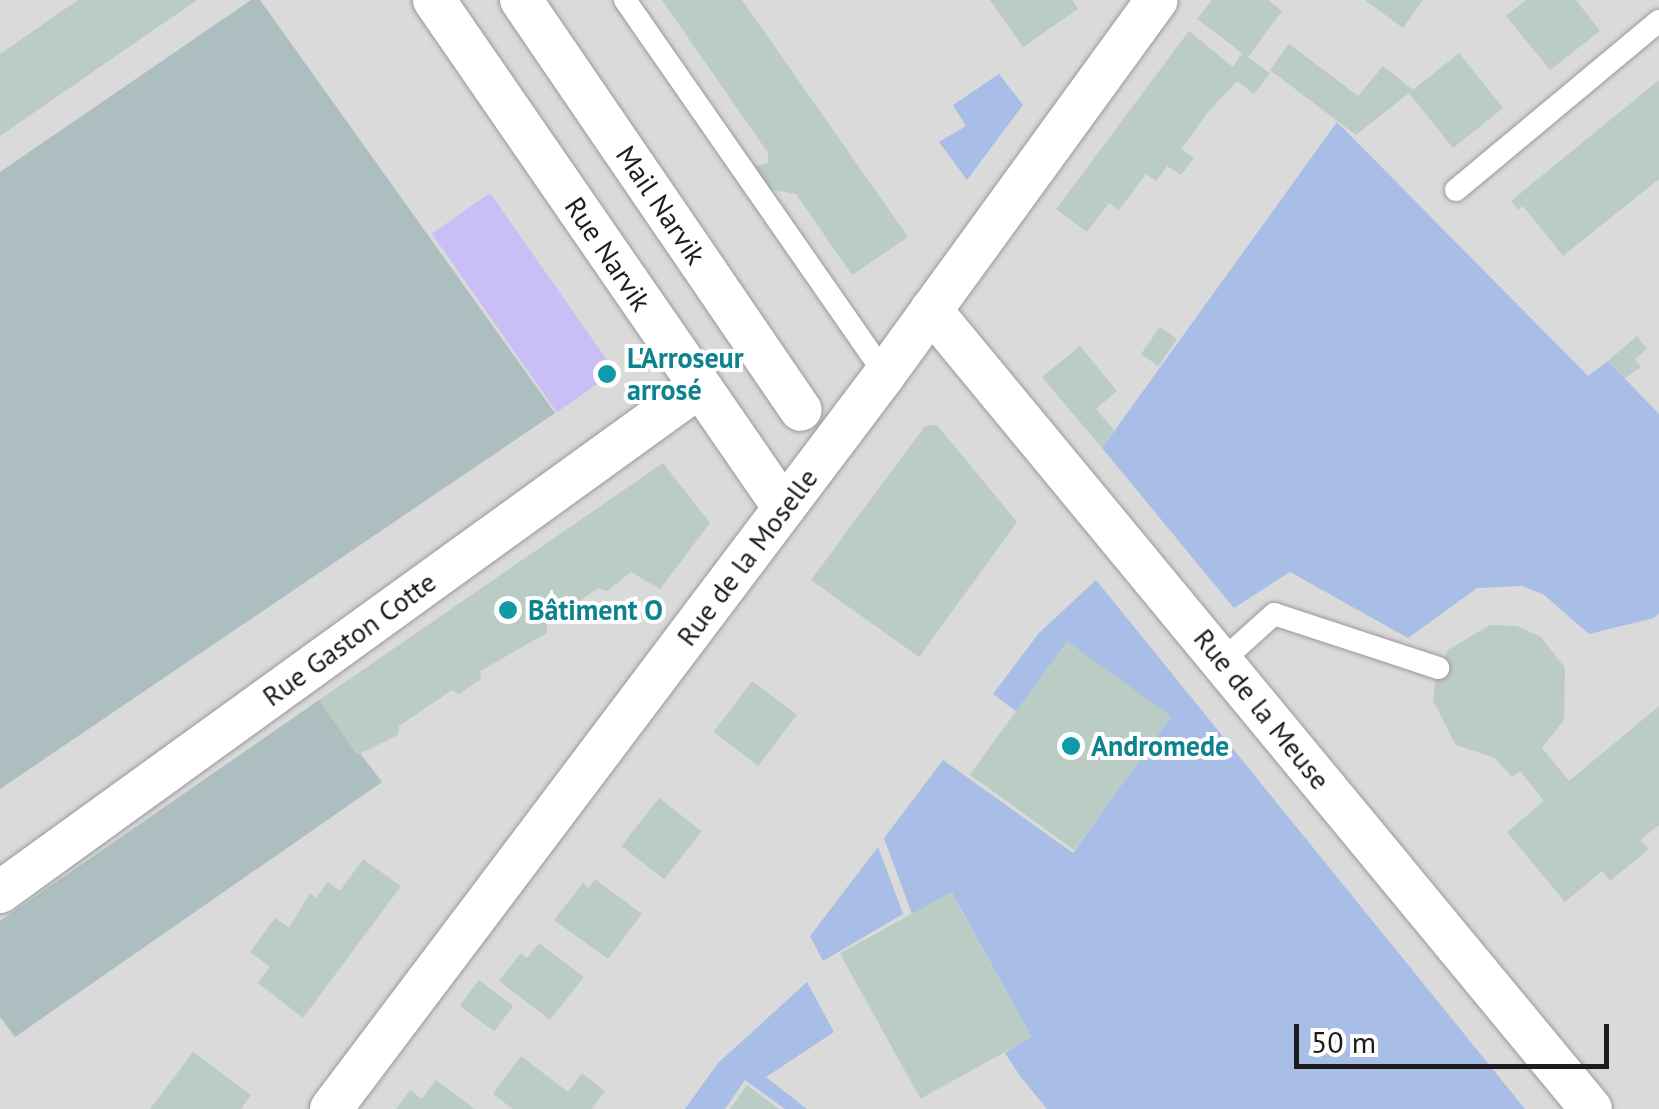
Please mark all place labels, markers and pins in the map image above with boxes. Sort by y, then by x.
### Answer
place label: L'Arroseur arrosé [627,341,744,407]
marker: L'Arroseur arrosé [596,363,618,385]
place label: Bâtiment O [528,593,663,627]
marker: Bâtiment O [497,599,519,621]
place label: Andromede [1091,729,1229,763]
marker: Andromede [1060,735,1082,757]

